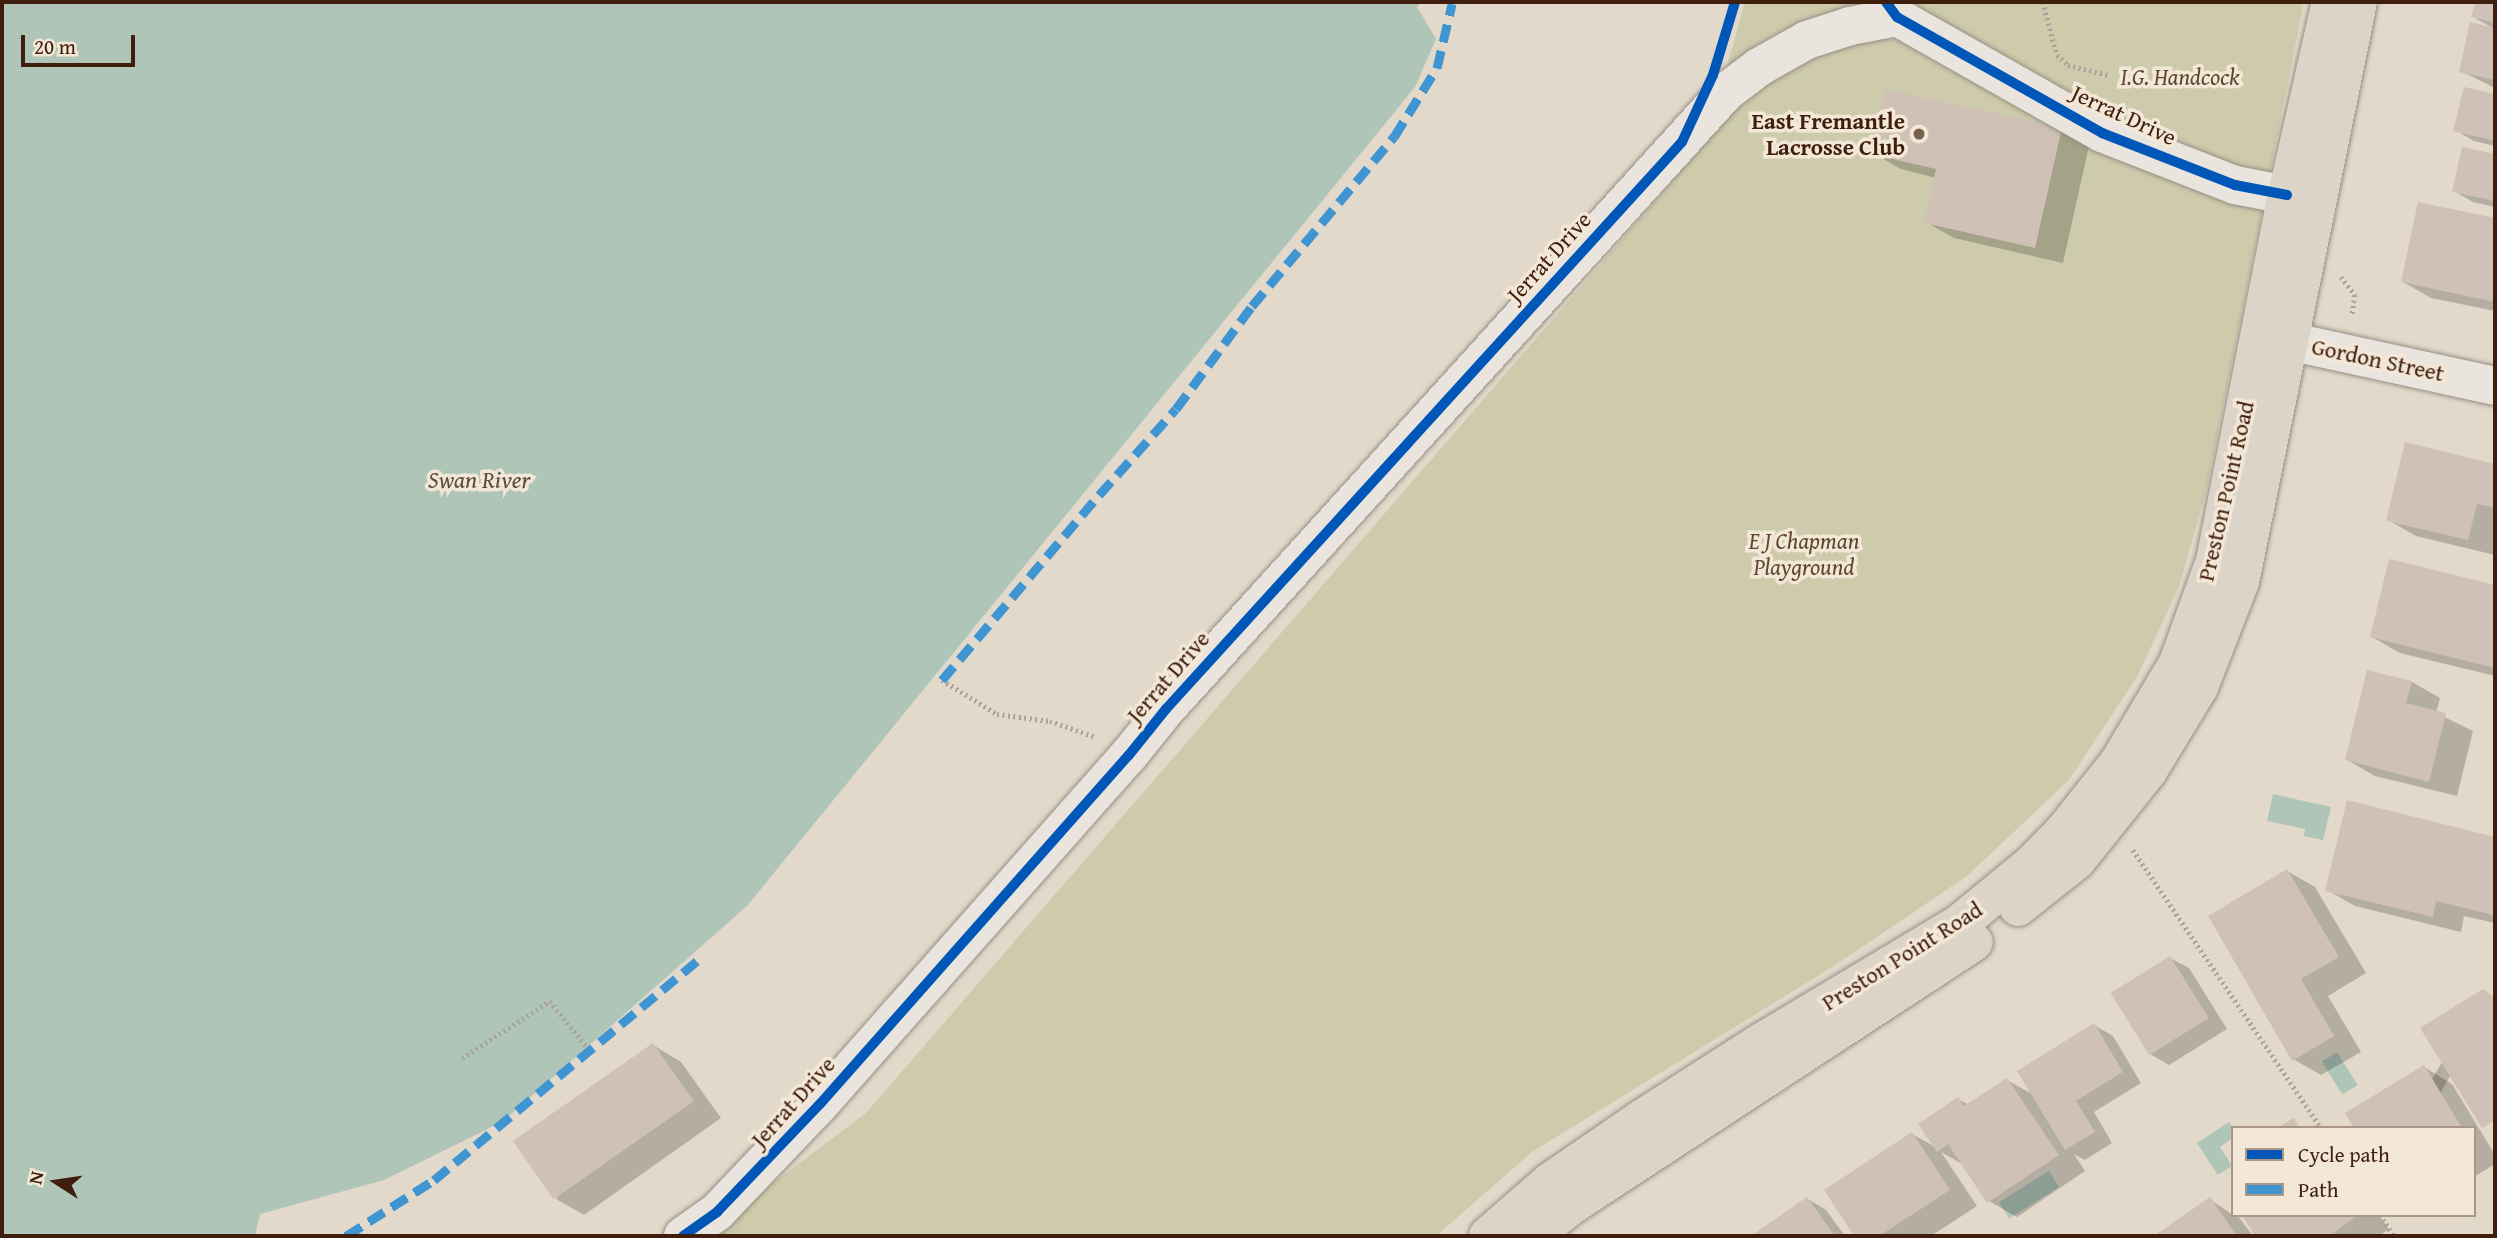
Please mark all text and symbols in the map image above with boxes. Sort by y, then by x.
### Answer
scale bar [24,21,138,65]
text: 20 m [34,31,76,62]
park label: I.G. Handcock [2120,63,2240,91]
street label: Jerrat Drive [2067,79,2181,151]
place label: East Fremantle Lacrosse Club [1752,107,1905,161]
marker: East Fremantle Lacrosse Club [1911,126,1927,142]
street label: Jerrat Drive [1501,206,1597,308]
street label: Gordon Street [2309,332,2447,388]
street label: Preston Point Road [2192,398,2260,584]
water label: Swan River [428,466,530,494]
park label: E J Chapman Playground [1749,527,1859,581]
street label: Jerrat Drive [1121,626,1215,728]
street label: Preston Point Road [1817,896,1987,1016]
street label: Jerrat Drive [745,1051,841,1153]
legend [2231,1126,2476,1217]
text: Cycle path [2298,1139,2390,1170]
north arrow [21,1147,91,1217]
text: N [20,1169,50,1187]
text: Path [2298,1174,2338,1205]

